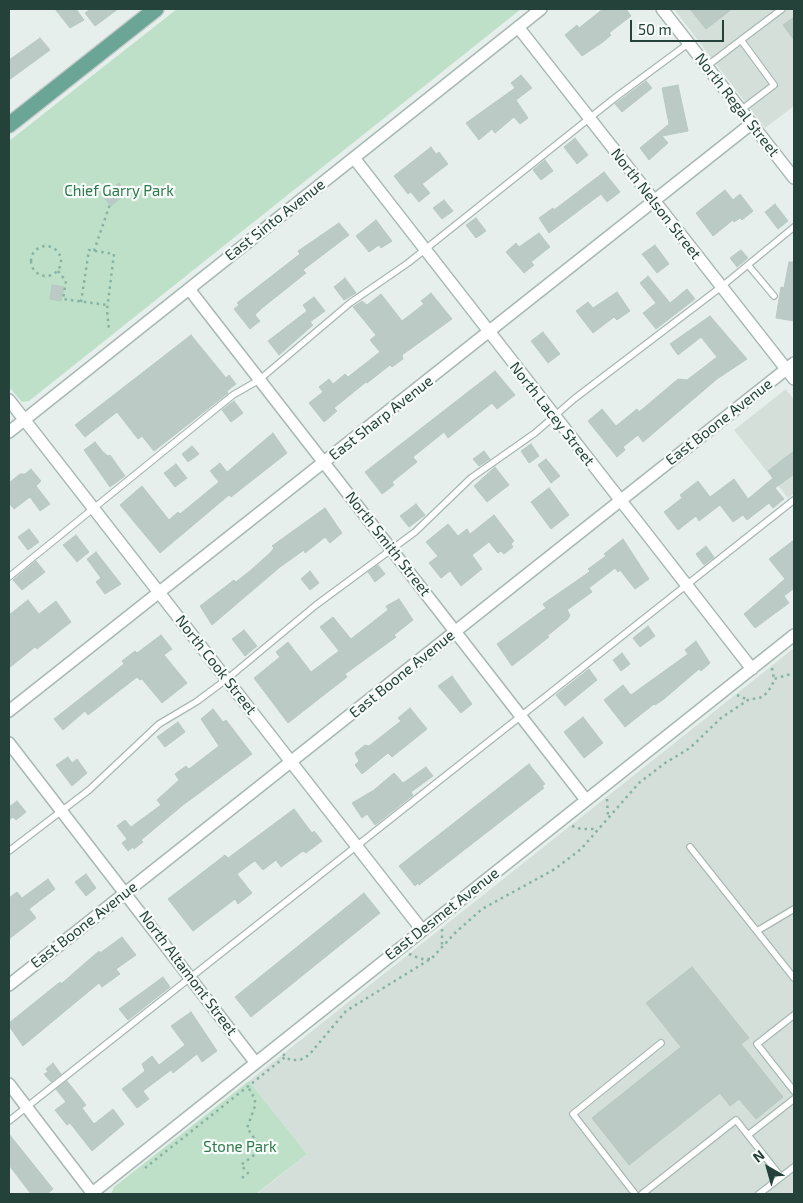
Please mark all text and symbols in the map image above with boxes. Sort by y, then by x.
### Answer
scale bar [633,10,727,42]
text: 50 m [638,20,672,38]
street label: North Regal Street [691,50,783,160]
street label: North Nelson Street [607,145,705,263]
street label: East Sinto Avenue [221,175,329,265]
park label: Chief Garry Park [64,182,174,200]
street label: North Lacey Street [506,358,598,470]
street label: East Sharp Avenue [325,372,437,464]
street label: East Boone Avenue [662,375,776,469]
street label: North Smith Street [342,488,434,600]
street label: North Cook Street [172,612,260,718]
street label: East Boone Avenue [346,626,458,722]
street label: East Desmet Avenue [382,864,502,964]
street label: East Boone Avenue [27,878,141,972]
street label: North Altamont Street [135,907,241,1039]
park label: Stone Park [203,1138,277,1156]
north arrow [743,1143,793,1193]
text: N [749,1146,768,1166]

